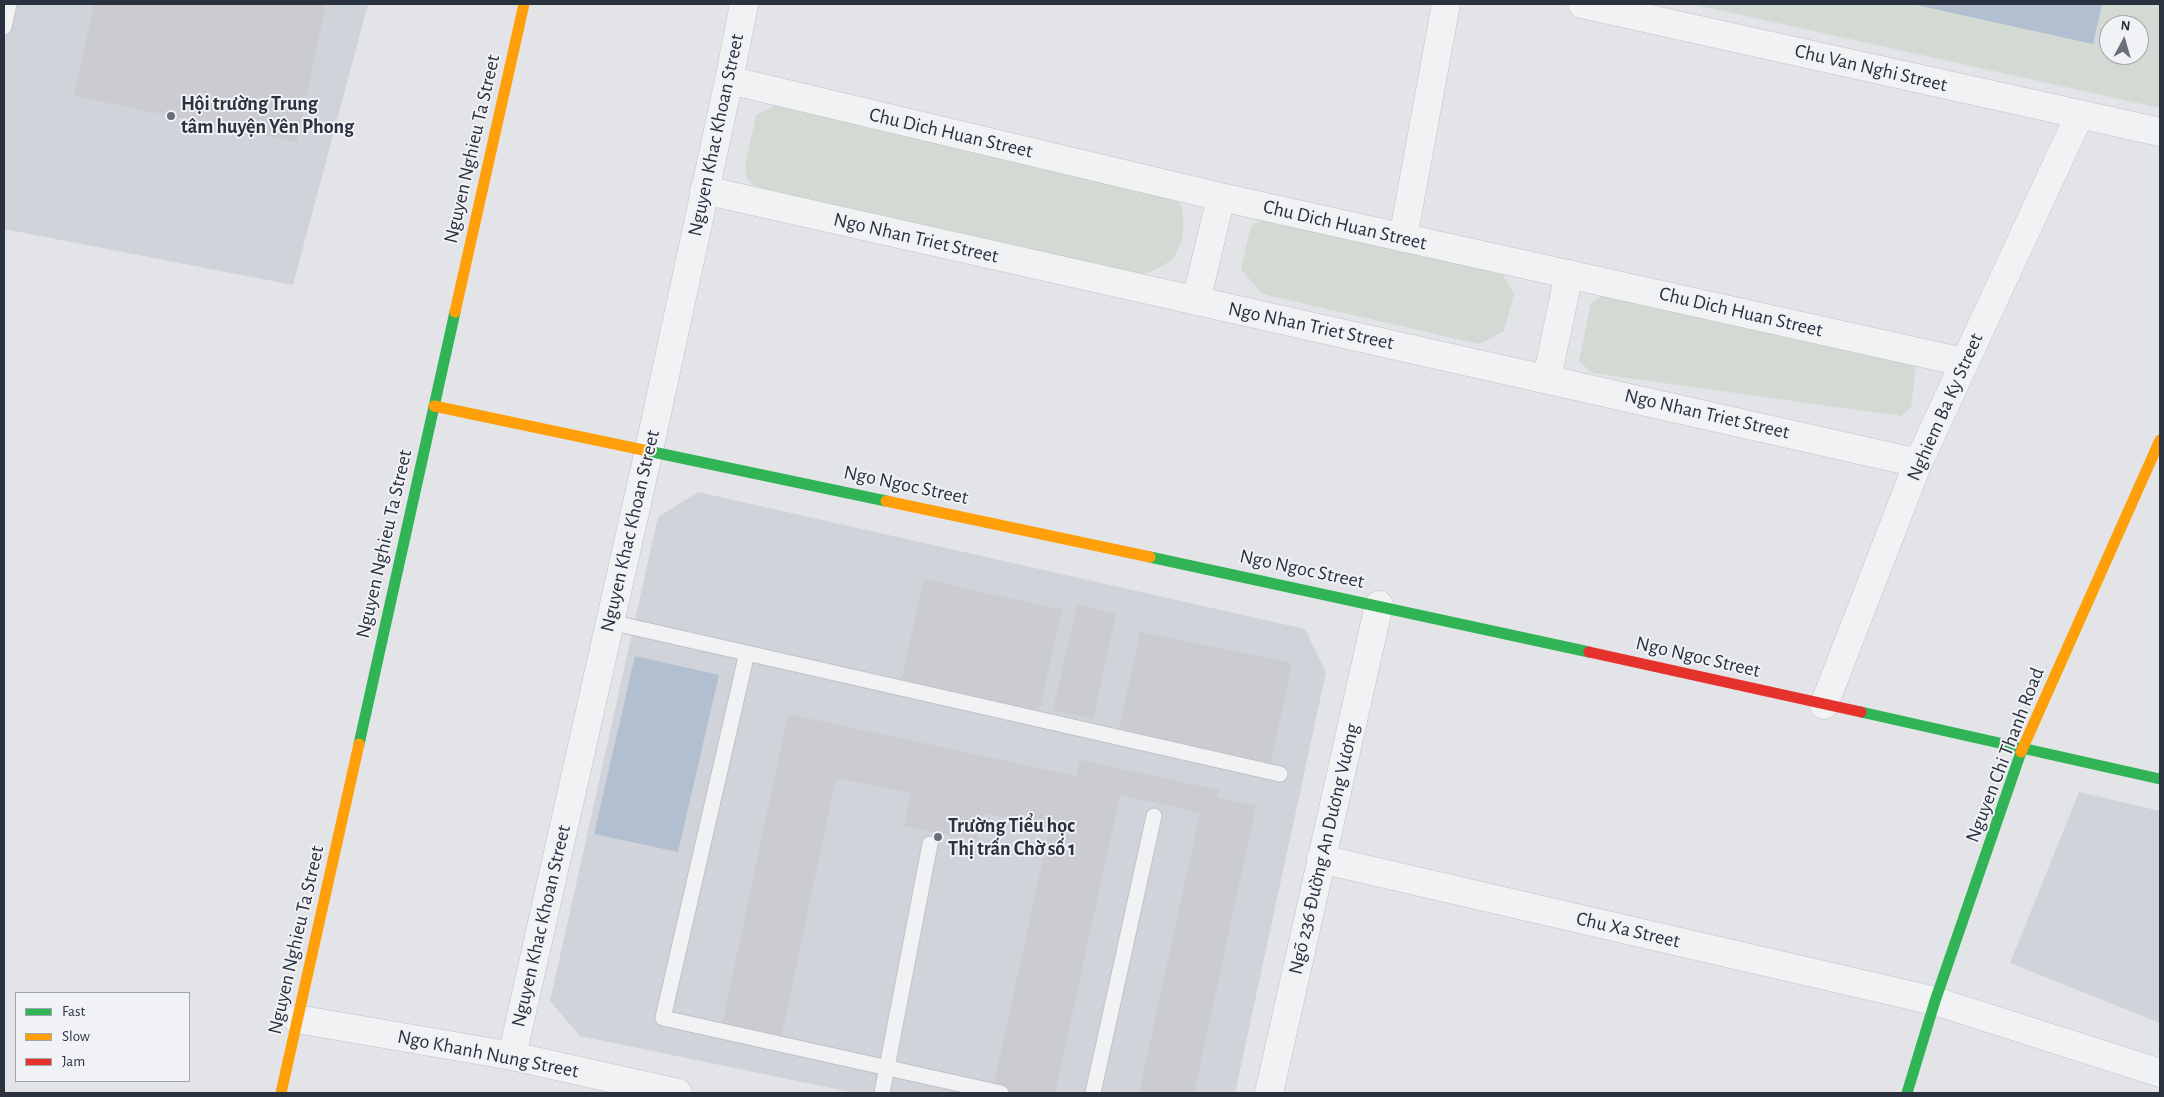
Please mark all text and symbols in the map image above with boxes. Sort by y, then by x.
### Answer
north arrow [2099,15,2149,65]
text: N [2120,19,2131,34]
street label: Nguyen Khac Khoan Street [683,32,749,238]
street label: Chu Van Nghi Street [1792,39,1950,97]
street label: Nguyen Nghieu Ta Street [439,52,505,246]
place label: Hội trường Trung tâm huyện Yên Phong [181,92,354,139]
street label: Chu Dich Huan Street [867,103,1035,163]
marker: Hội trường Trung tâm huyện Yên Phong [165,110,177,122]
street label: Chu Dich Huan Street [1261,195,1429,255]
street label: Ngo Nhan Triet Street [831,207,1001,269]
street label: Chu Dich Huan Street [1657,282,1825,342]
street label: Ngo Nhan Triet Street [1226,297,1396,355]
street label: Nghiem Ba Ky Street [1902,329,1988,485]
street label: Ngo Nhan Triet Street [1622,383,1792,445]
street label: Nguyen Khac Khoan Street [595,428,665,634]
street label: Nguyen Nghieu Ta Street [351,447,417,641]
street label: Ngo Ngoc Street [841,460,971,510]
street label: Ngo Ngoc Street [1237,544,1367,594]
street label: Ngo Ngoc Street [1634,631,1762,683]
street label: Nguyen Chi Thanh Road [1961,664,2049,846]
street label: Ngõ 236 Đường An Dương Vương [1283,721,1365,977]
place label: Trường Tiểu học Thị trấn Chờ số 1 [948,814,1075,861]
street label: Nguyen Khac Khoan Street [506,823,576,1029]
marker: Trường Tiểu học Thị trấn Chờ số 1 [932,831,944,843]
street label: Nguyen Nghieu Ta Street [263,843,329,1037]
street label: Chu Xa Street [1574,906,1682,954]
legend [15,992,190,1082]
text: Fast [62,1004,85,1019]
street label: Ngo Khanh Nung Street [395,1025,581,1083]
text: Slow [62,1029,90,1044]
text: Jam [62,1054,85,1069]

